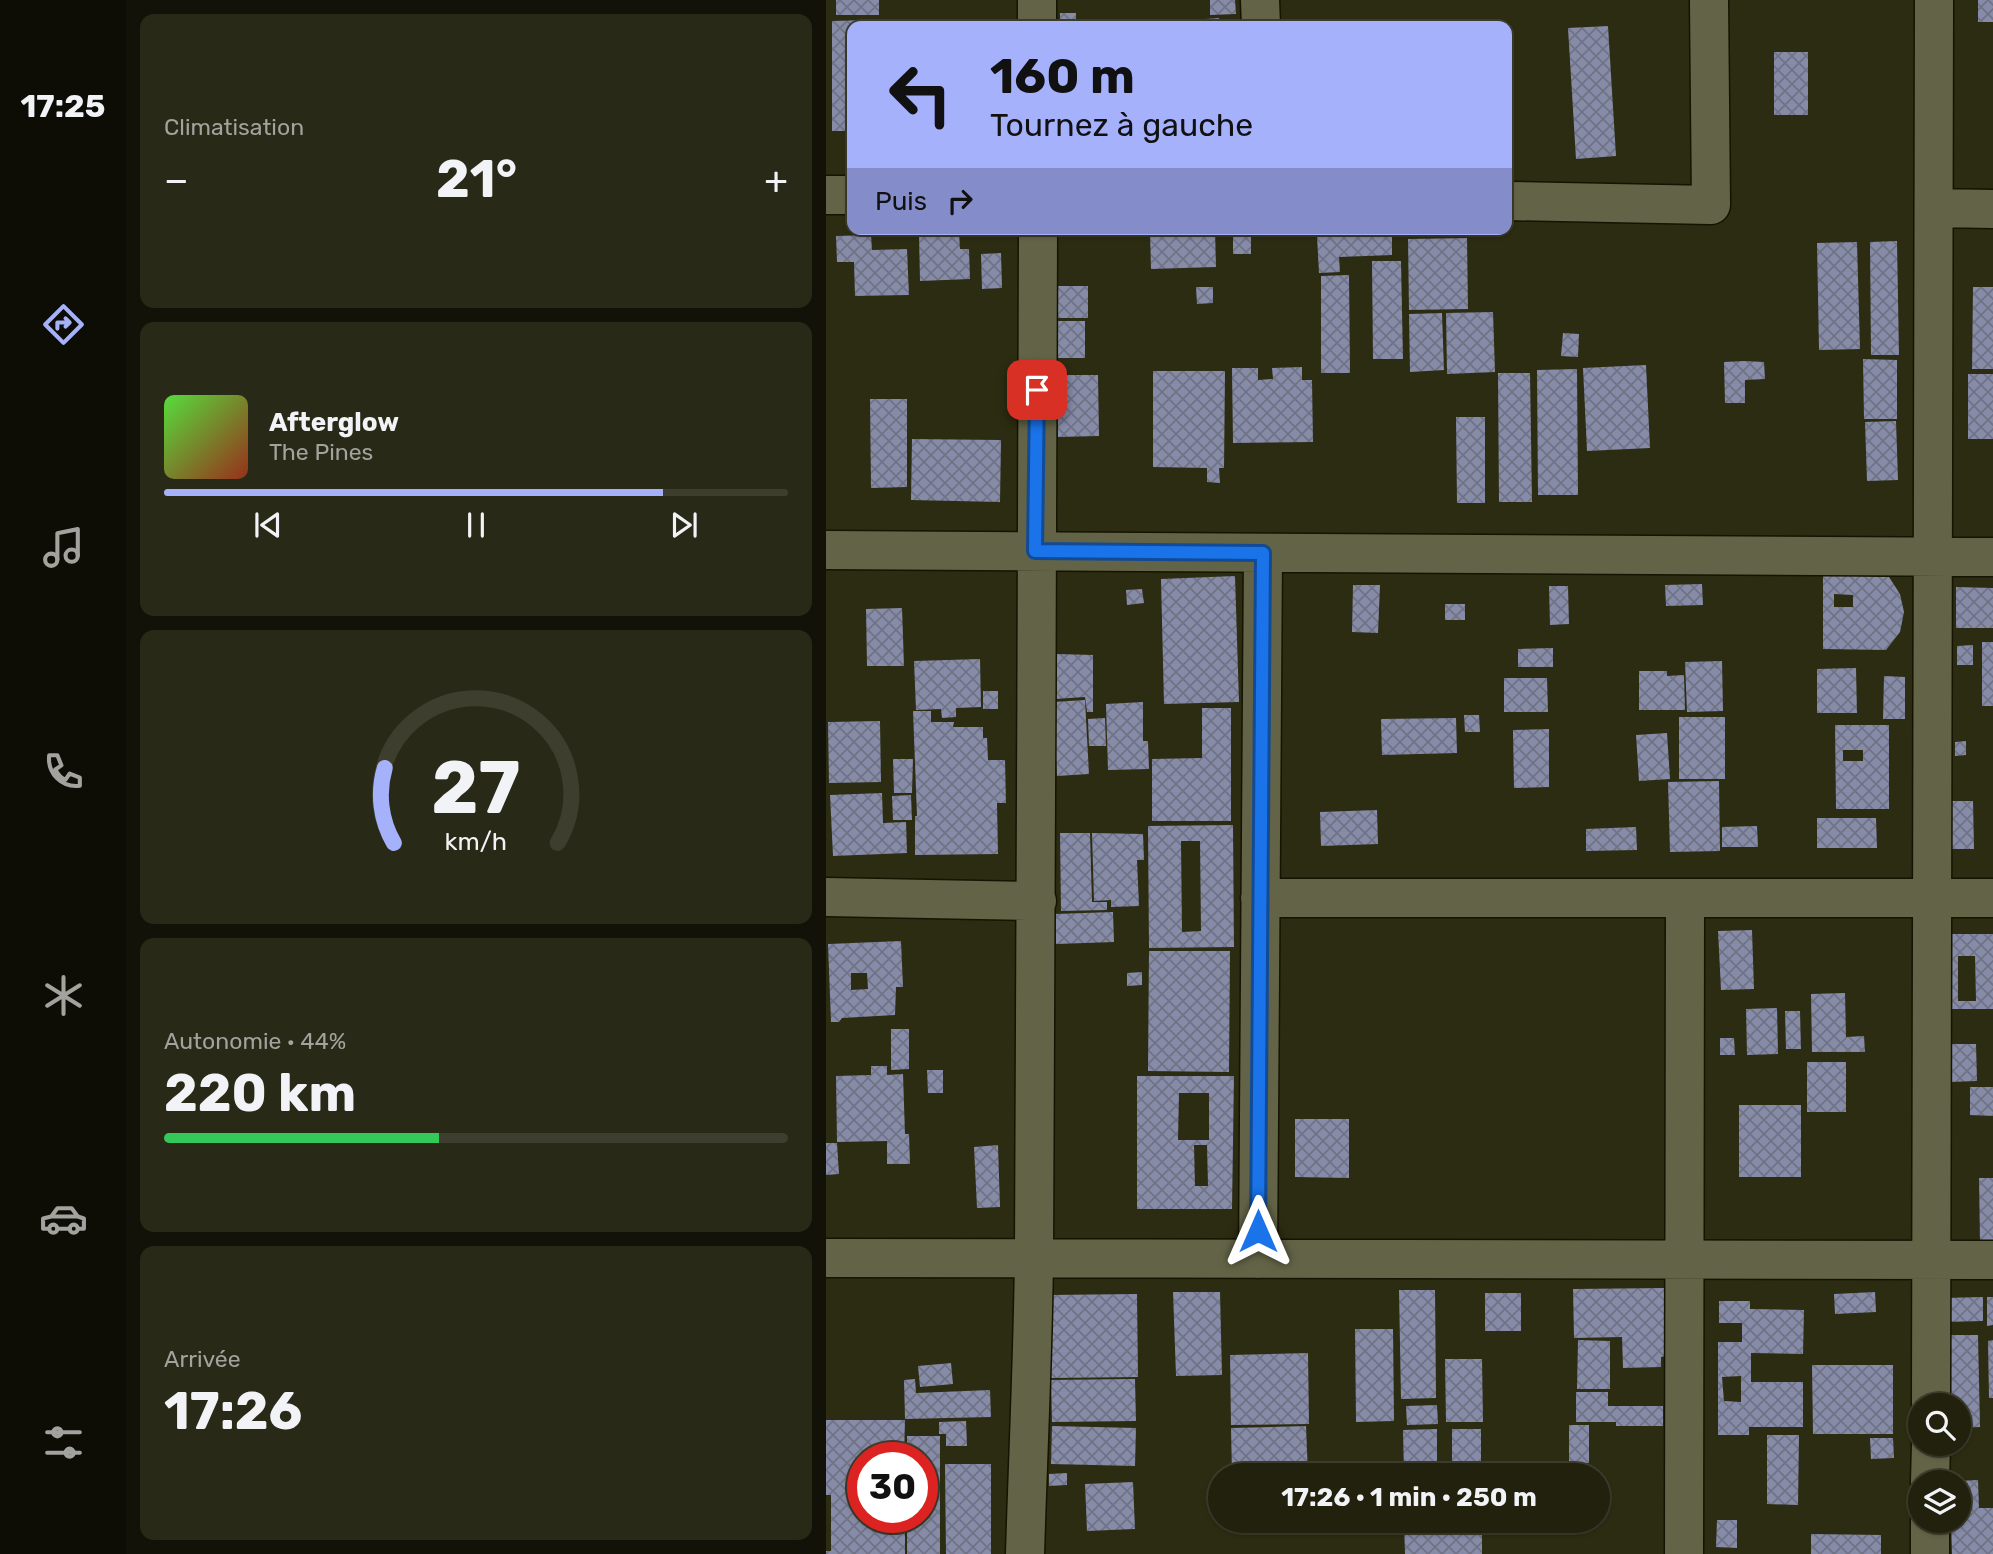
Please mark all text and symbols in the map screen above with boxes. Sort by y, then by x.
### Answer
text: 160 m [990,47,1135,105]
icon: left [875,49,966,140]
text: 17:25 [20,87,106,125]
text: Tournez à gauche [990,106,1253,144]
text: Climatisation [164,113,304,141]
text: 21° [436,148,517,210]
text: − [164,157,189,203]
text: + [764,157,788,203]
icon: right [941,182,979,220]
text: Puis [875,186,927,217]
icon: directions [39,300,88,349]
pin [1007,360,1067,420]
icon: arrive [1018,371,1056,409]
text: Afterglow [269,407,399,438]
text: The Pines [269,438,373,466]
icon: previous [249,506,287,544]
icon: pause [457,506,495,544]
icon: next [665,506,703,544]
icon: music [39,523,88,572]
text: 27 [431,745,521,831]
icon: phone [39,747,88,796]
text: km/h [445,827,507,856]
icon: climate [39,971,88,1020]
text: Autonomie · 44% [164,1027,346,1055]
text: 220 km [164,1062,356,1124]
icon: car [39,1194,88,1243]
position arrow [1221,1194,1295,1268]
text: Arrivée [164,1345,241,1373]
text: 17:26 [164,1380,302,1442]
map controls [1908,1393,1971,1533]
button: search [1908,1393,1971,1456]
icon: filters [39,1418,88,1467]
speed limit sign: 30 [847,1442,938,1533]
button: layers [1908,1470,1971,1533]
text: 17:26 · 1 min · 250 m [1281,1482,1537,1513]

